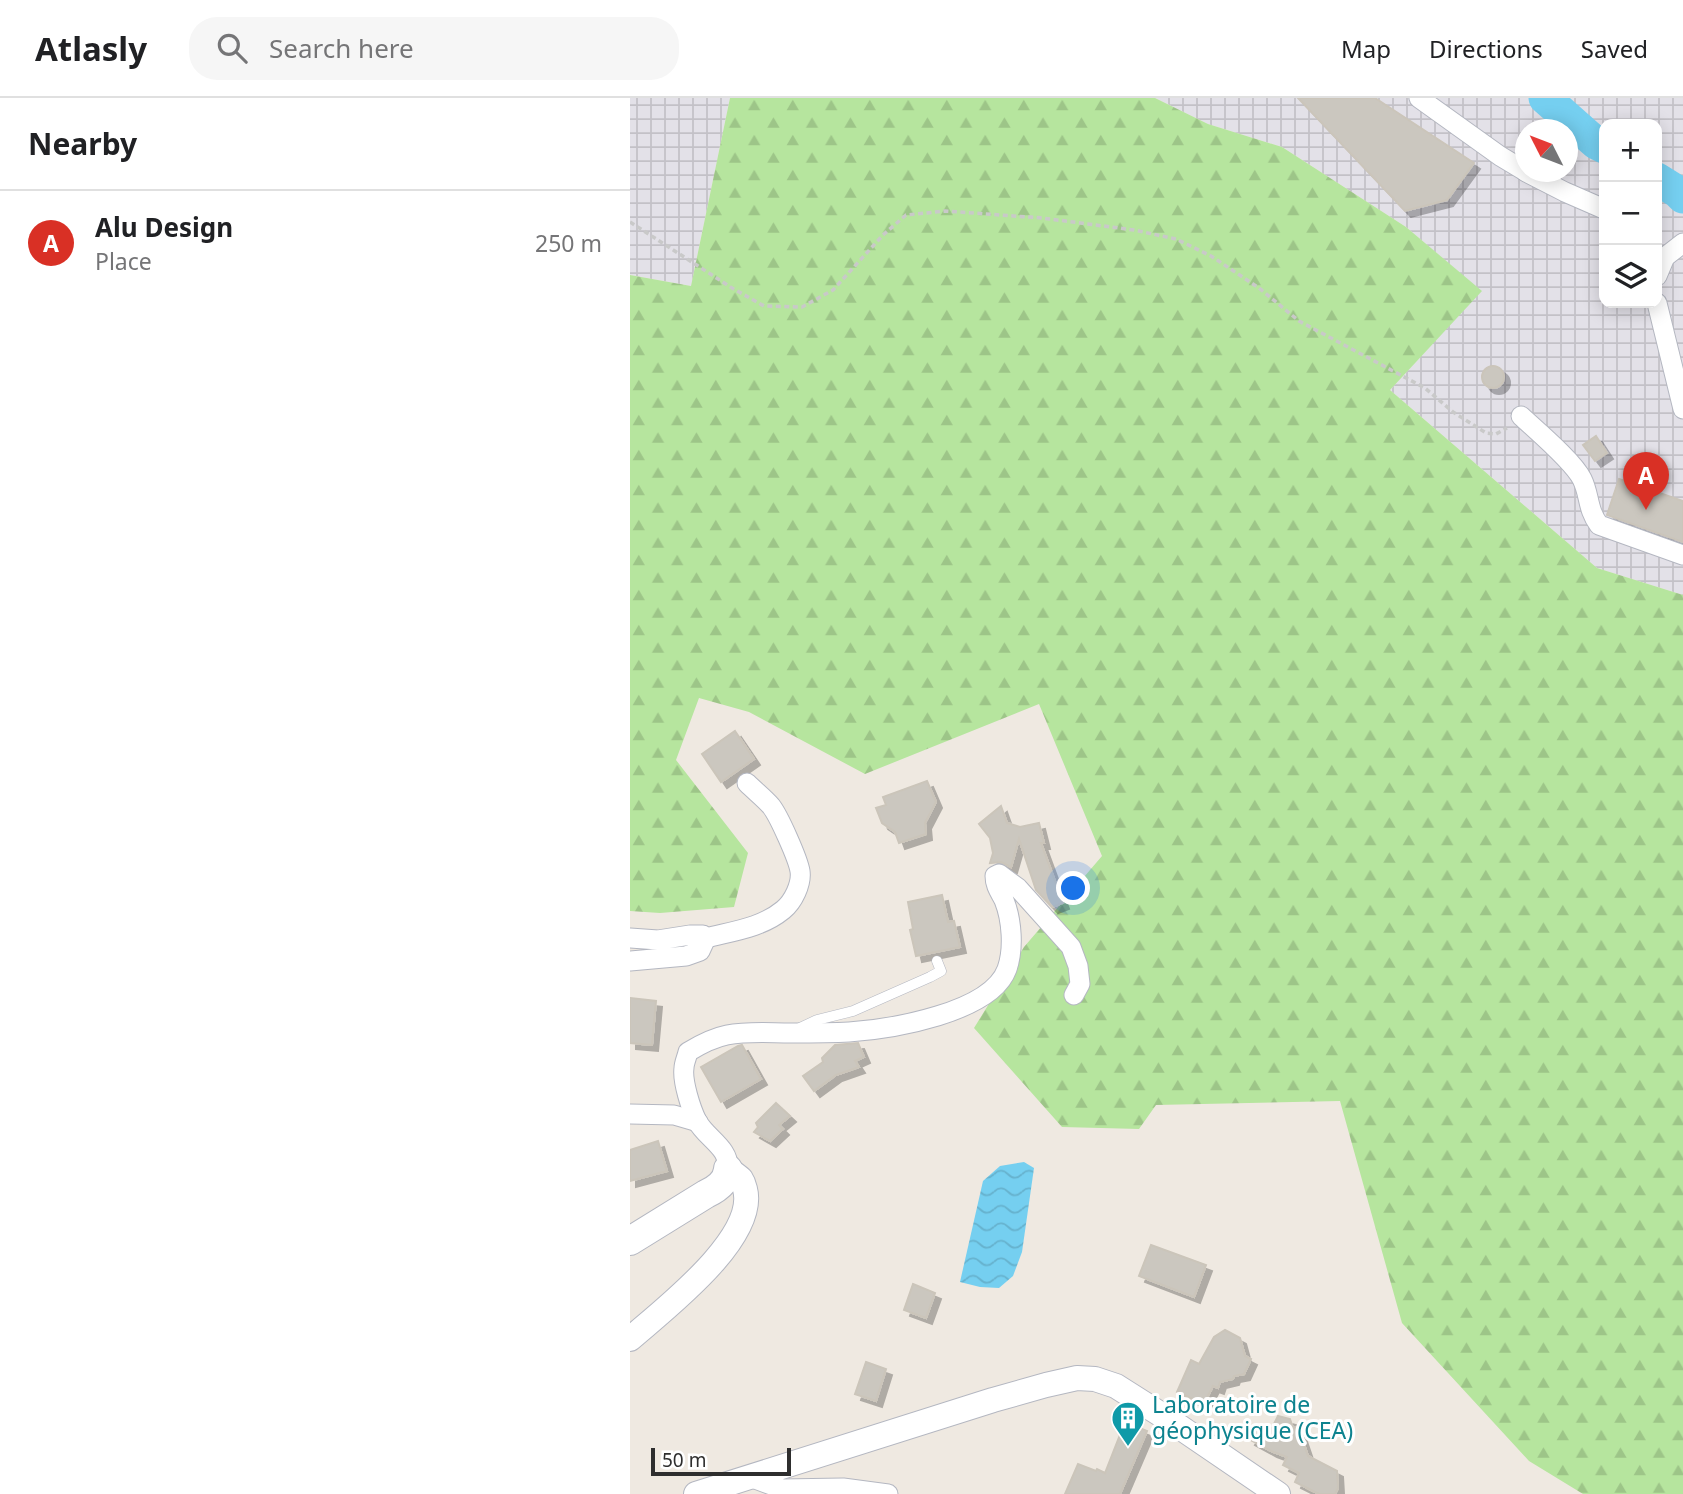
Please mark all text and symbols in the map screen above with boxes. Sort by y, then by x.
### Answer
search box [189,17,679,80]
text: Atlasly [35,26,147,71]
icon: search [213,29,251,67]
text: Search here [269,30,414,66]
text: Map [1341,32,1391,65]
text: Directions [1429,32,1543,65]
text: Saved [1581,32,1648,65]
north arrow [1515,119,1578,182]
map controls [1599,119,1662,308]
button: + [1599,119,1662,182]
text: Nearby [28,123,137,164]
button: − [1599,182,1662,245]
text: Alu Design [95,209,233,245]
text: A [43,227,59,259]
text: 250 m [535,227,602,259]
text: Place [95,245,152,277]
button: layers [1599,245,1662,308]
pin: A [1623,452,1669,510]
your location [1056,871,1090,905]
place label: Laboratoire de géophysique (CEA) [1152,1388,1353,1446]
building icon: Laboratoire de géophysique (CEA) [1109,1399,1147,1448]
scale bar [651,1445,791,1477]
text: 50 m [662,1447,706,1473]

